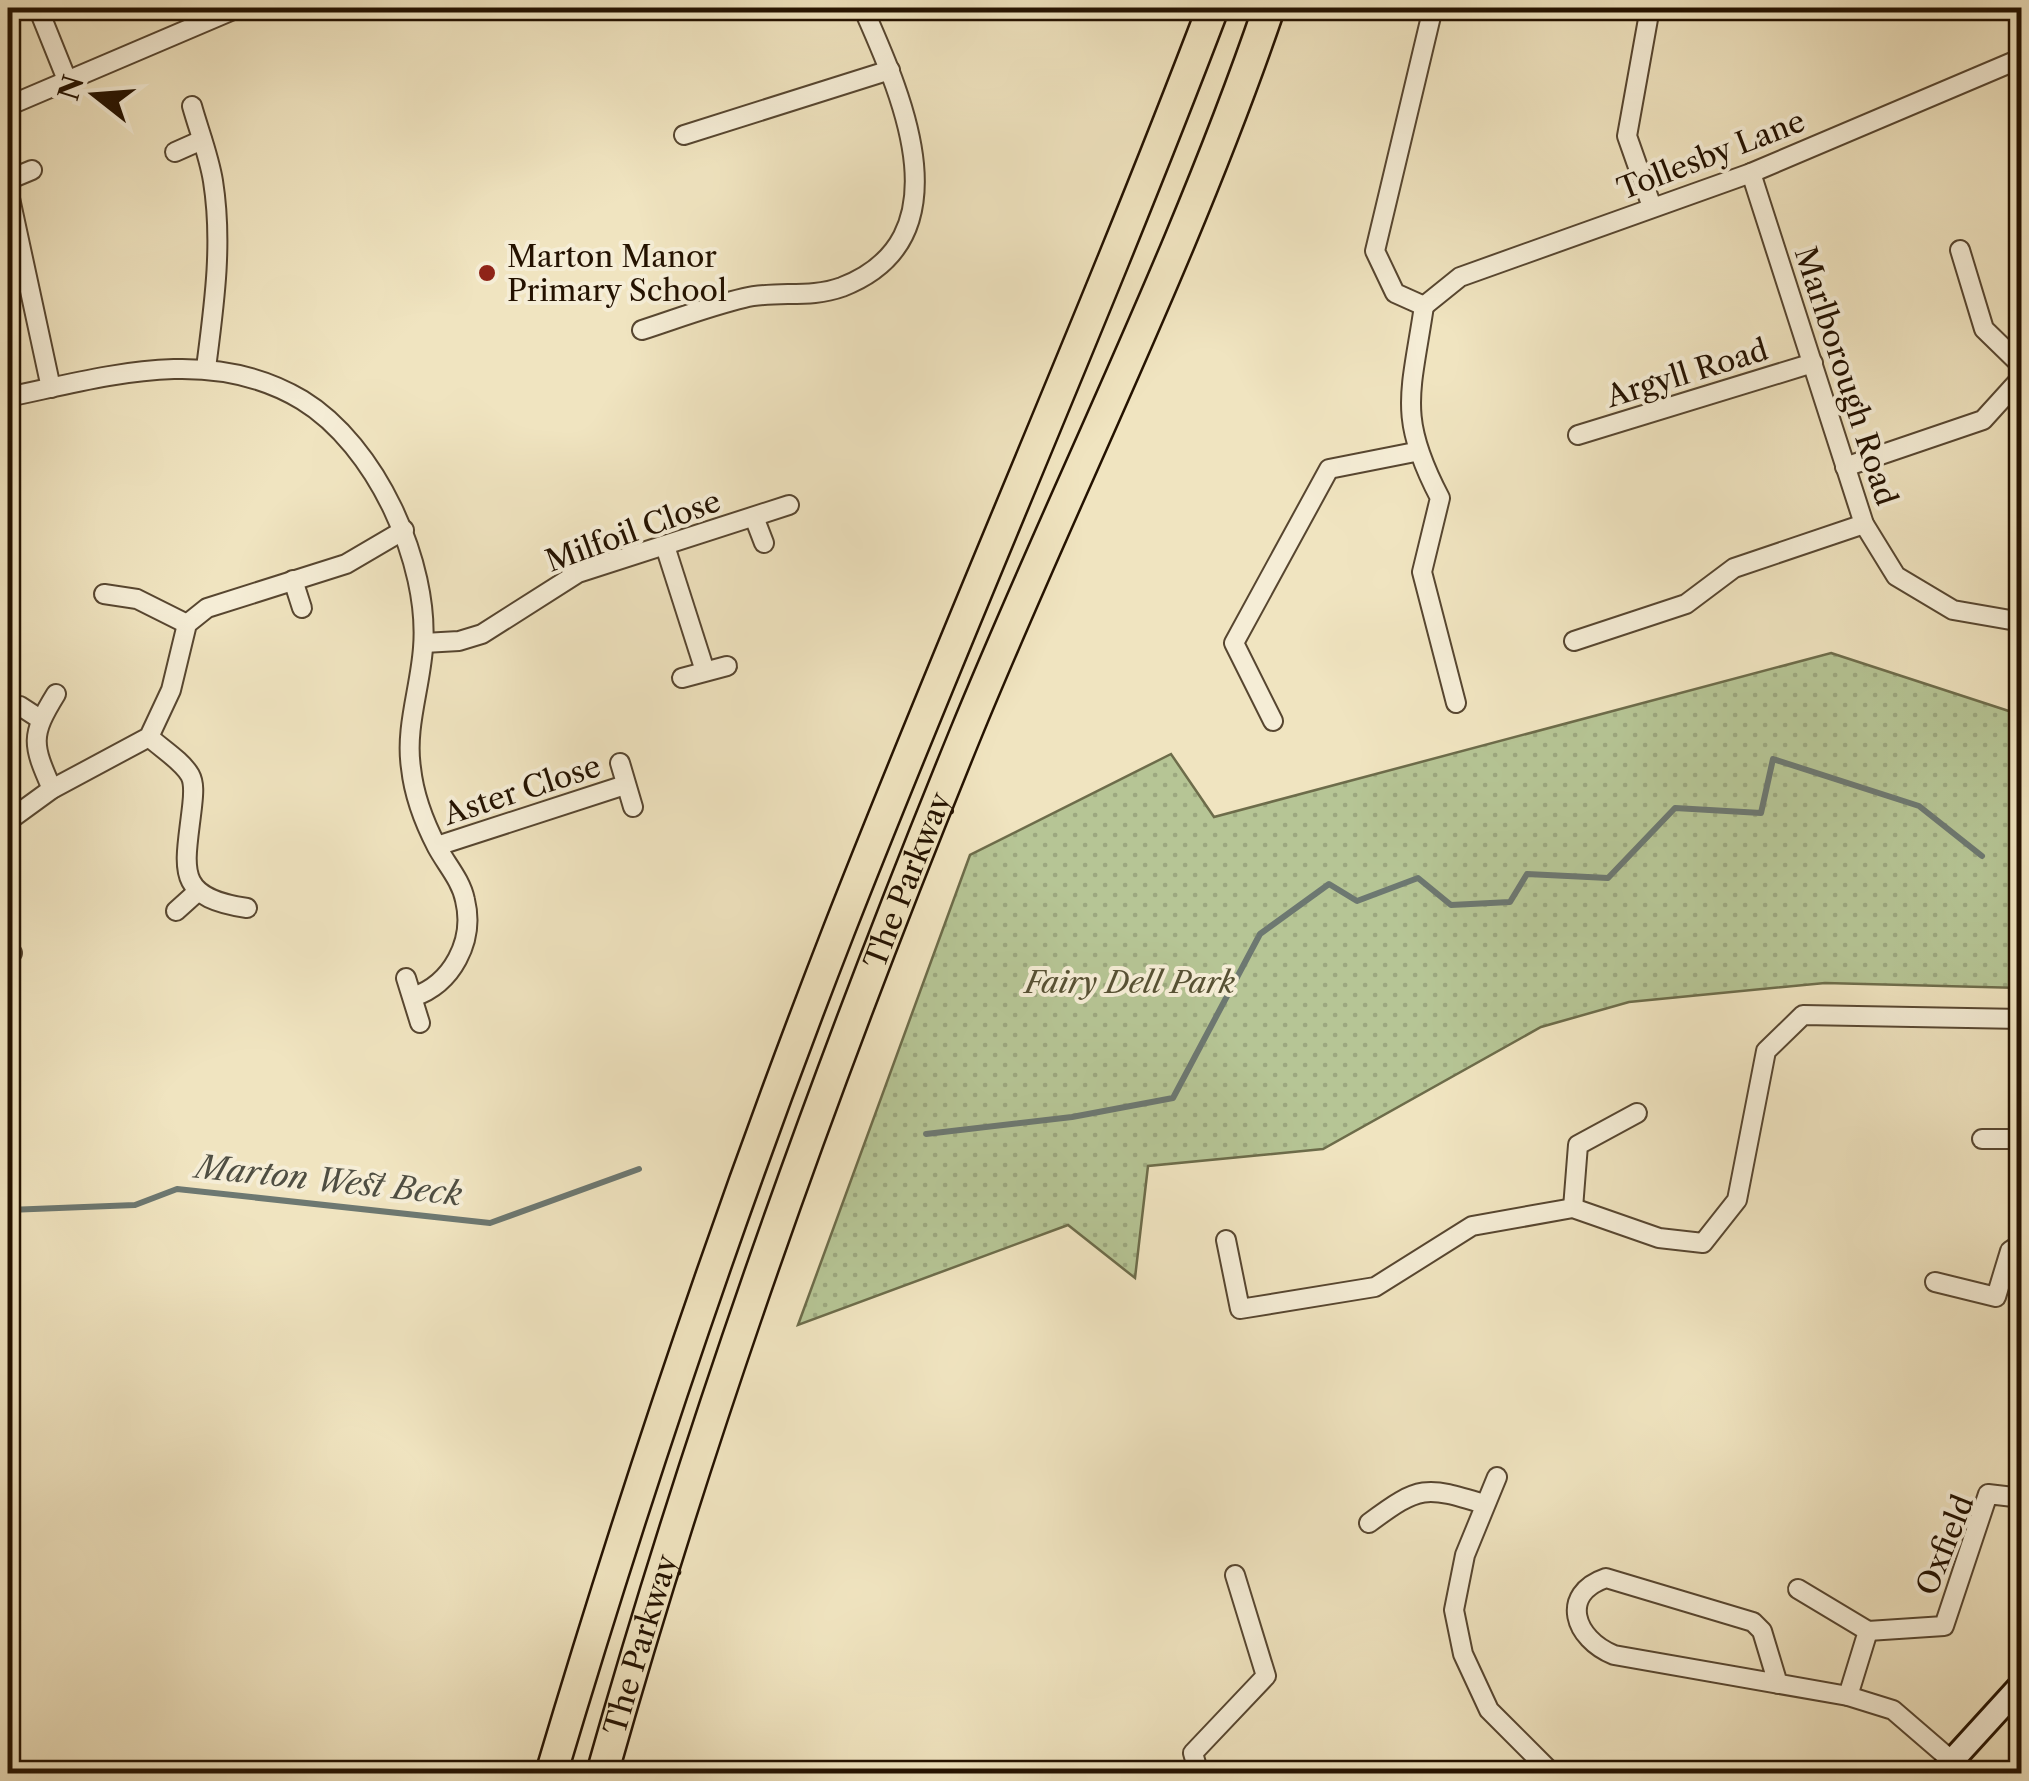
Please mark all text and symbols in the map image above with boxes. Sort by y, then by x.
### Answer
north arrow [45,45,145,145]
text: N [51,71,91,104]
street label: Tollesby Lane [1612,102,1810,208]
place label: Marton Manor Primary School [507,238,727,309]
street label: Marlborough Road [1787,242,1905,510]
marker: Marton Manor Primary School [476,262,498,284]
street label: Argyll Road [1601,331,1772,415]
street label: Milfoil Close [540,482,726,580]
street label: Aster Close [438,747,605,833]
street label: The Parkway [856,786,959,973]
park label: Fairy Dell Park [1023,964,1236,1001]
water label: Marton West Beck [190,1146,464,1213]
street label: Oxfield [1908,1489,1982,1601]
street label: The Parkway [596,1550,685,1739]

